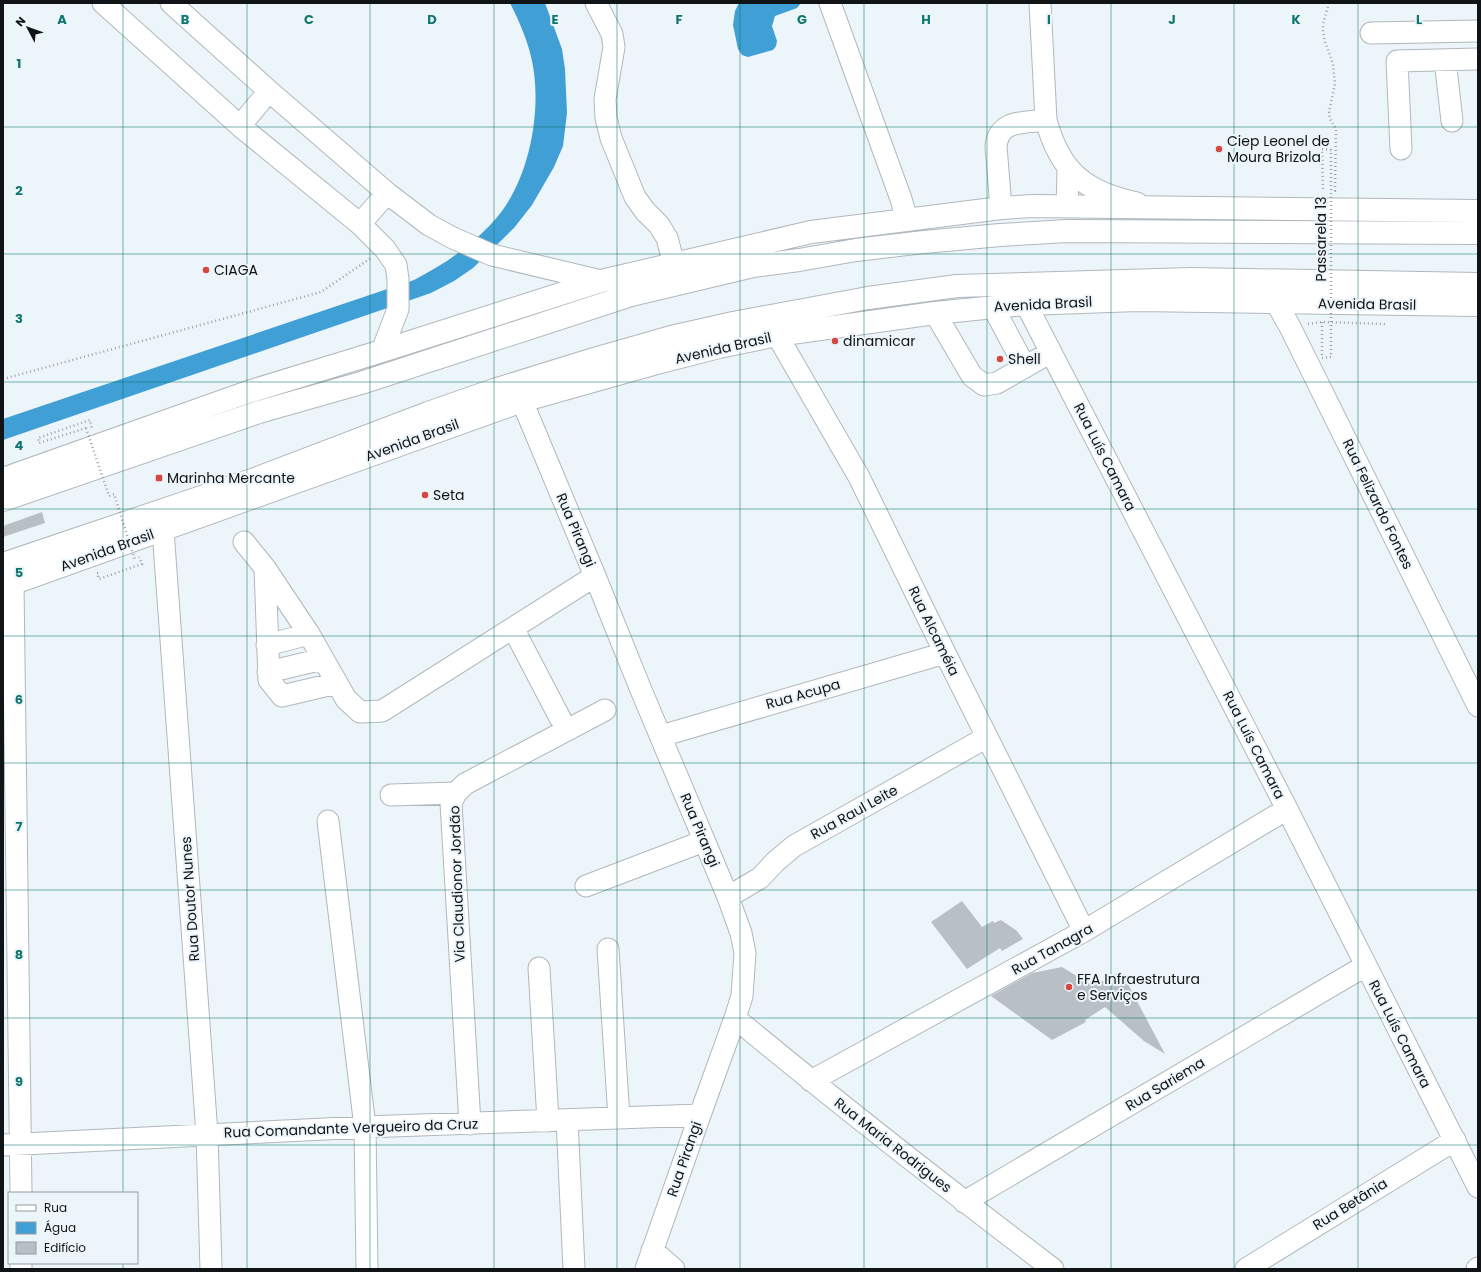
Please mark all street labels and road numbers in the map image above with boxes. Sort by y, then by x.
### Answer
street label: Passarela 13 [1311,197,1331,281]
street label: Avenida Brasil [993,291,1093,317]
street label: Avenida Brasil [1318,293,1416,315]
street label: Avenida Brasil [673,327,773,369]
street label: Rua Luís Camara [1069,399,1141,515]
street label: Avenida Brasil [362,414,462,466]
street label: Rua Felizardo Fontes [1338,436,1418,572]
street label: Rua Pirangi [551,490,601,570]
street label: Avenida Brasil [57,524,157,576]
street label: Rua Alcaméia [904,583,964,679]
street label: Rua Acupa [763,674,843,714]
street label: Rua Luís Camara [1218,687,1290,803]
street label: Rua Raul Leite [807,780,901,844]
street label: Rua Pirangi [675,790,725,870]
street label: Via Claudionor Jordão [444,805,470,963]
street label: Rua Doutor Nunes [176,836,204,962]
street label: Rua Tanagra [1008,918,1096,980]
street label: Rua Luís Camara [1364,976,1436,1092]
street label: Rua Sariema [1121,1052,1209,1116]
street label: Rua Maria Rodrigues [830,1093,956,1197]
street label: Rua Comandante Vergueiro da Cruz [223,1114,479,1142]
street label: Rua Pirangi [662,1118,706,1200]
street label: Rua Betânia [1309,1173,1391,1235]

